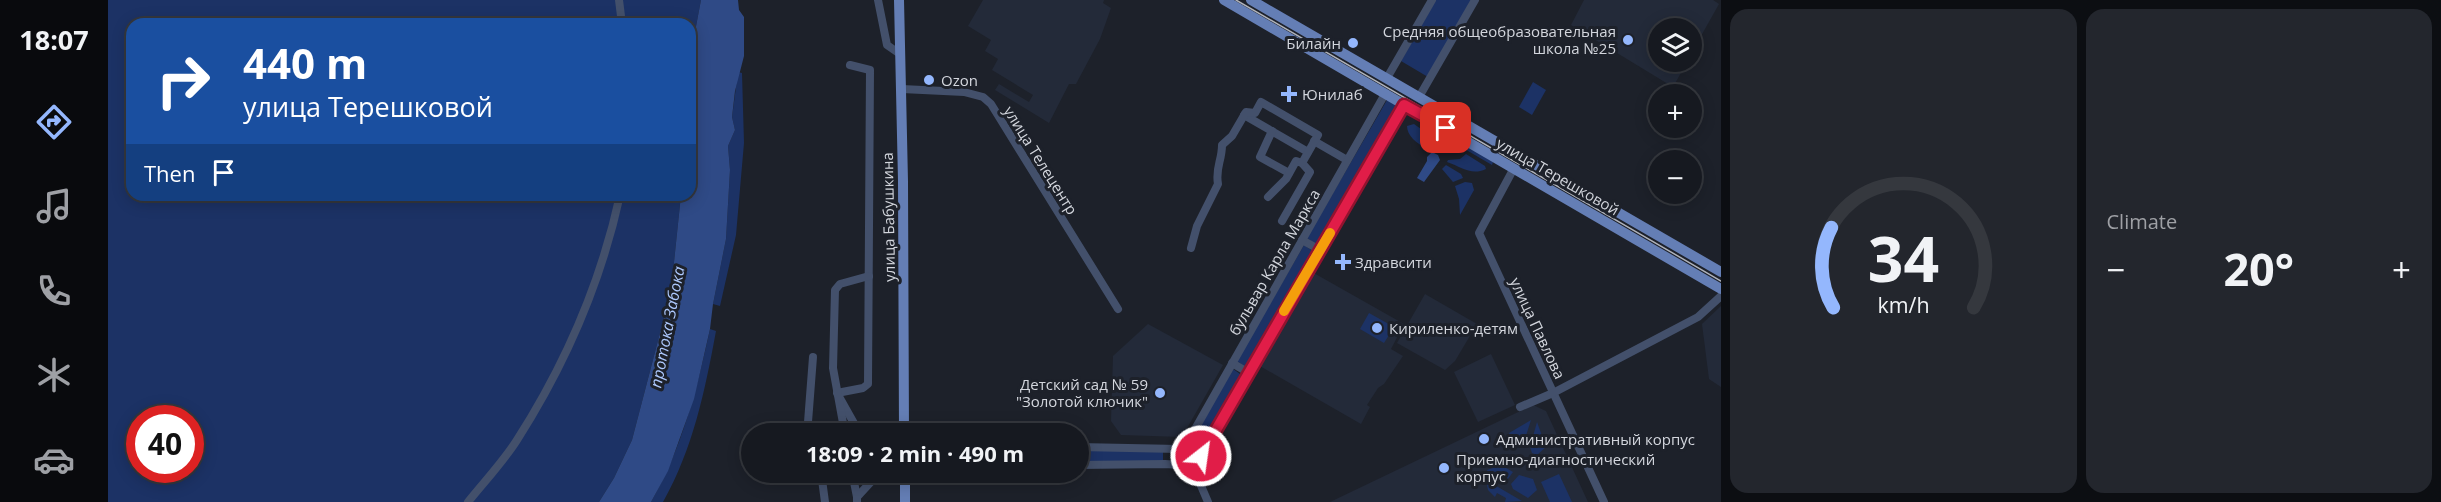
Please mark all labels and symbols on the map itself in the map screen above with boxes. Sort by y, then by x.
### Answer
place label: Средняя общеобразовательная школа №25 [1383,21,1616,58]
place label: Билайн [1286,33,1341,53]
marker: Средняя общеобразовательная школа №25 [1621,33,1635,47]
marker: Билайн [1346,36,1360,50]
place label: Ozon [941,70,978,90]
marker: Ozon [922,73,936,87]
place label: Юнилаб [1302,84,1363,104]
marker: Юнилаб [1280,85,1298,103]
street label: улица Телецентр [1000,102,1082,218]
pin [1420,102,1471,153]
street label: улица Терешковой [1493,133,1623,219]
street label: улица Бабушкина [877,152,899,282]
street label: бульвар Карла Маркса [1224,185,1324,339]
place label: Здравсити [1355,252,1432,272]
marker: Здравсити [1336,255,1350,269]
water label: протока Забока [644,264,690,390]
street label: улица Павлова [1506,274,1570,382]
place label: Кириленко-детям [1389,318,1518,338]
marker: Кириленко-детям [1370,321,1384,335]
place label: Детский сад № 59 "Золотой ключик" [1016,374,1148,411]
marker: Детский сад № 59 "Золотой ключик" [1153,386,1167,400]
speed limit sign: 40 [126,405,204,483]
position arrow [1169,424,1233,488]
place label: Административный корпус [1496,429,1695,449]
marker: Административный корпус [1477,432,1491,446]
place label: Приемно-диагностический корпус [1456,449,1655,486]
marker: Приемно-диагностический корпус [1437,461,1451,475]

